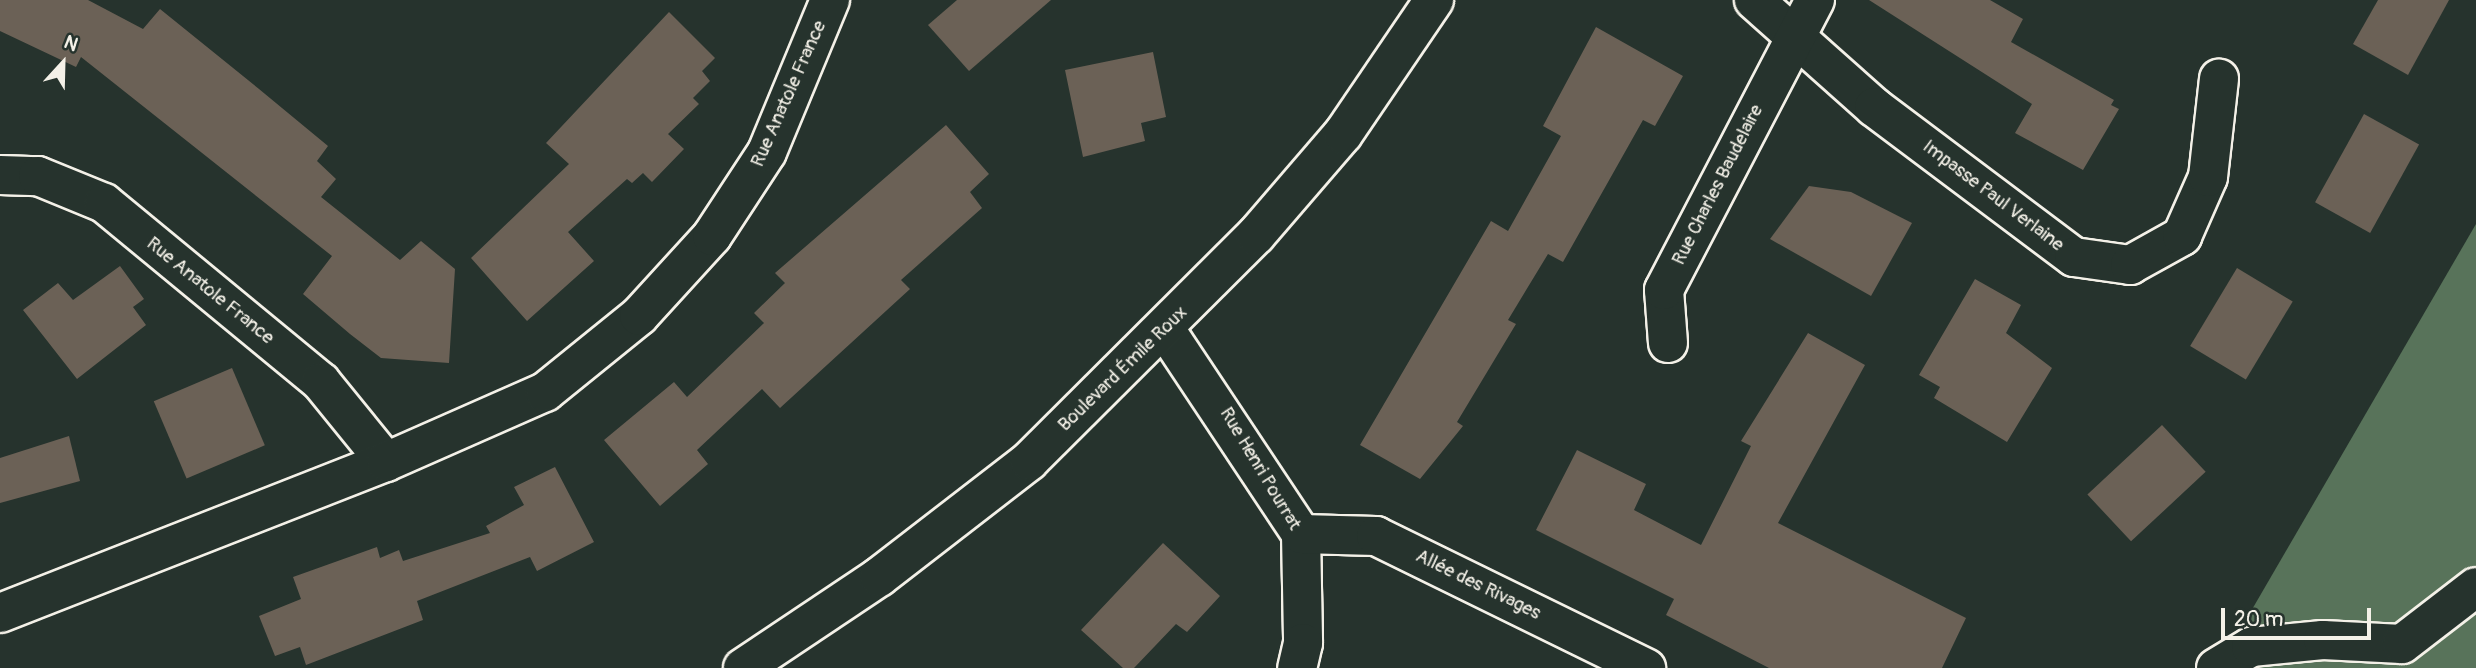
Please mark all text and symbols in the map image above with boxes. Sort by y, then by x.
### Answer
street label: Rue Anatole France [747,17,831,171]
north arrow [28,28,98,98]
text: N [60,30,81,57]
street label: Rue Charles Baudelaire [1668,101,1768,269]
street label: Impasse Paul Verlaine [1918,135,2068,257]
street label: Rue Anatole France [142,233,278,349]
street label: Boulevard Émile Roux [1054,301,1192,437]
street label: Rue Henri Pourrat [1214,404,1306,534]
street label: Allée des Rivages [1412,545,1544,625]
scale bar [2224,594,2374,638]
text: 20 m [2234,606,2283,633]

